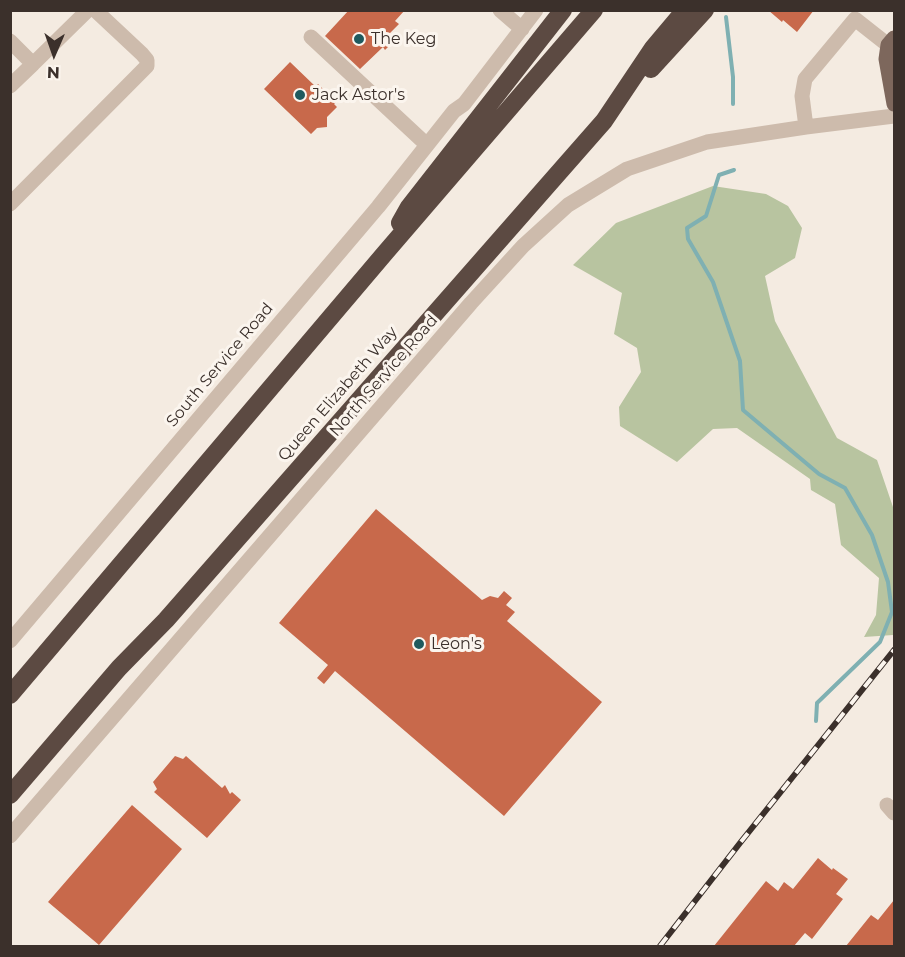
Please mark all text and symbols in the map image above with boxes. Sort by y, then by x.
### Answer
north arrow [24,24,84,84]
place label: The Keg [371,29,436,49]
marker: The Keg [352,32,366,46]
text: N [47,63,60,82]
place label: Jack Astor's [312,85,405,105]
marker: Jack Astor's [293,88,307,102]
street label: South Service Road [163,299,277,431]
street label: North Service Road [326,311,442,441]
street label: Queen Elizabeth Way [274,323,402,465]
place label: Leon's [431,634,482,654]
marker: Leon's [412,637,426,651]

